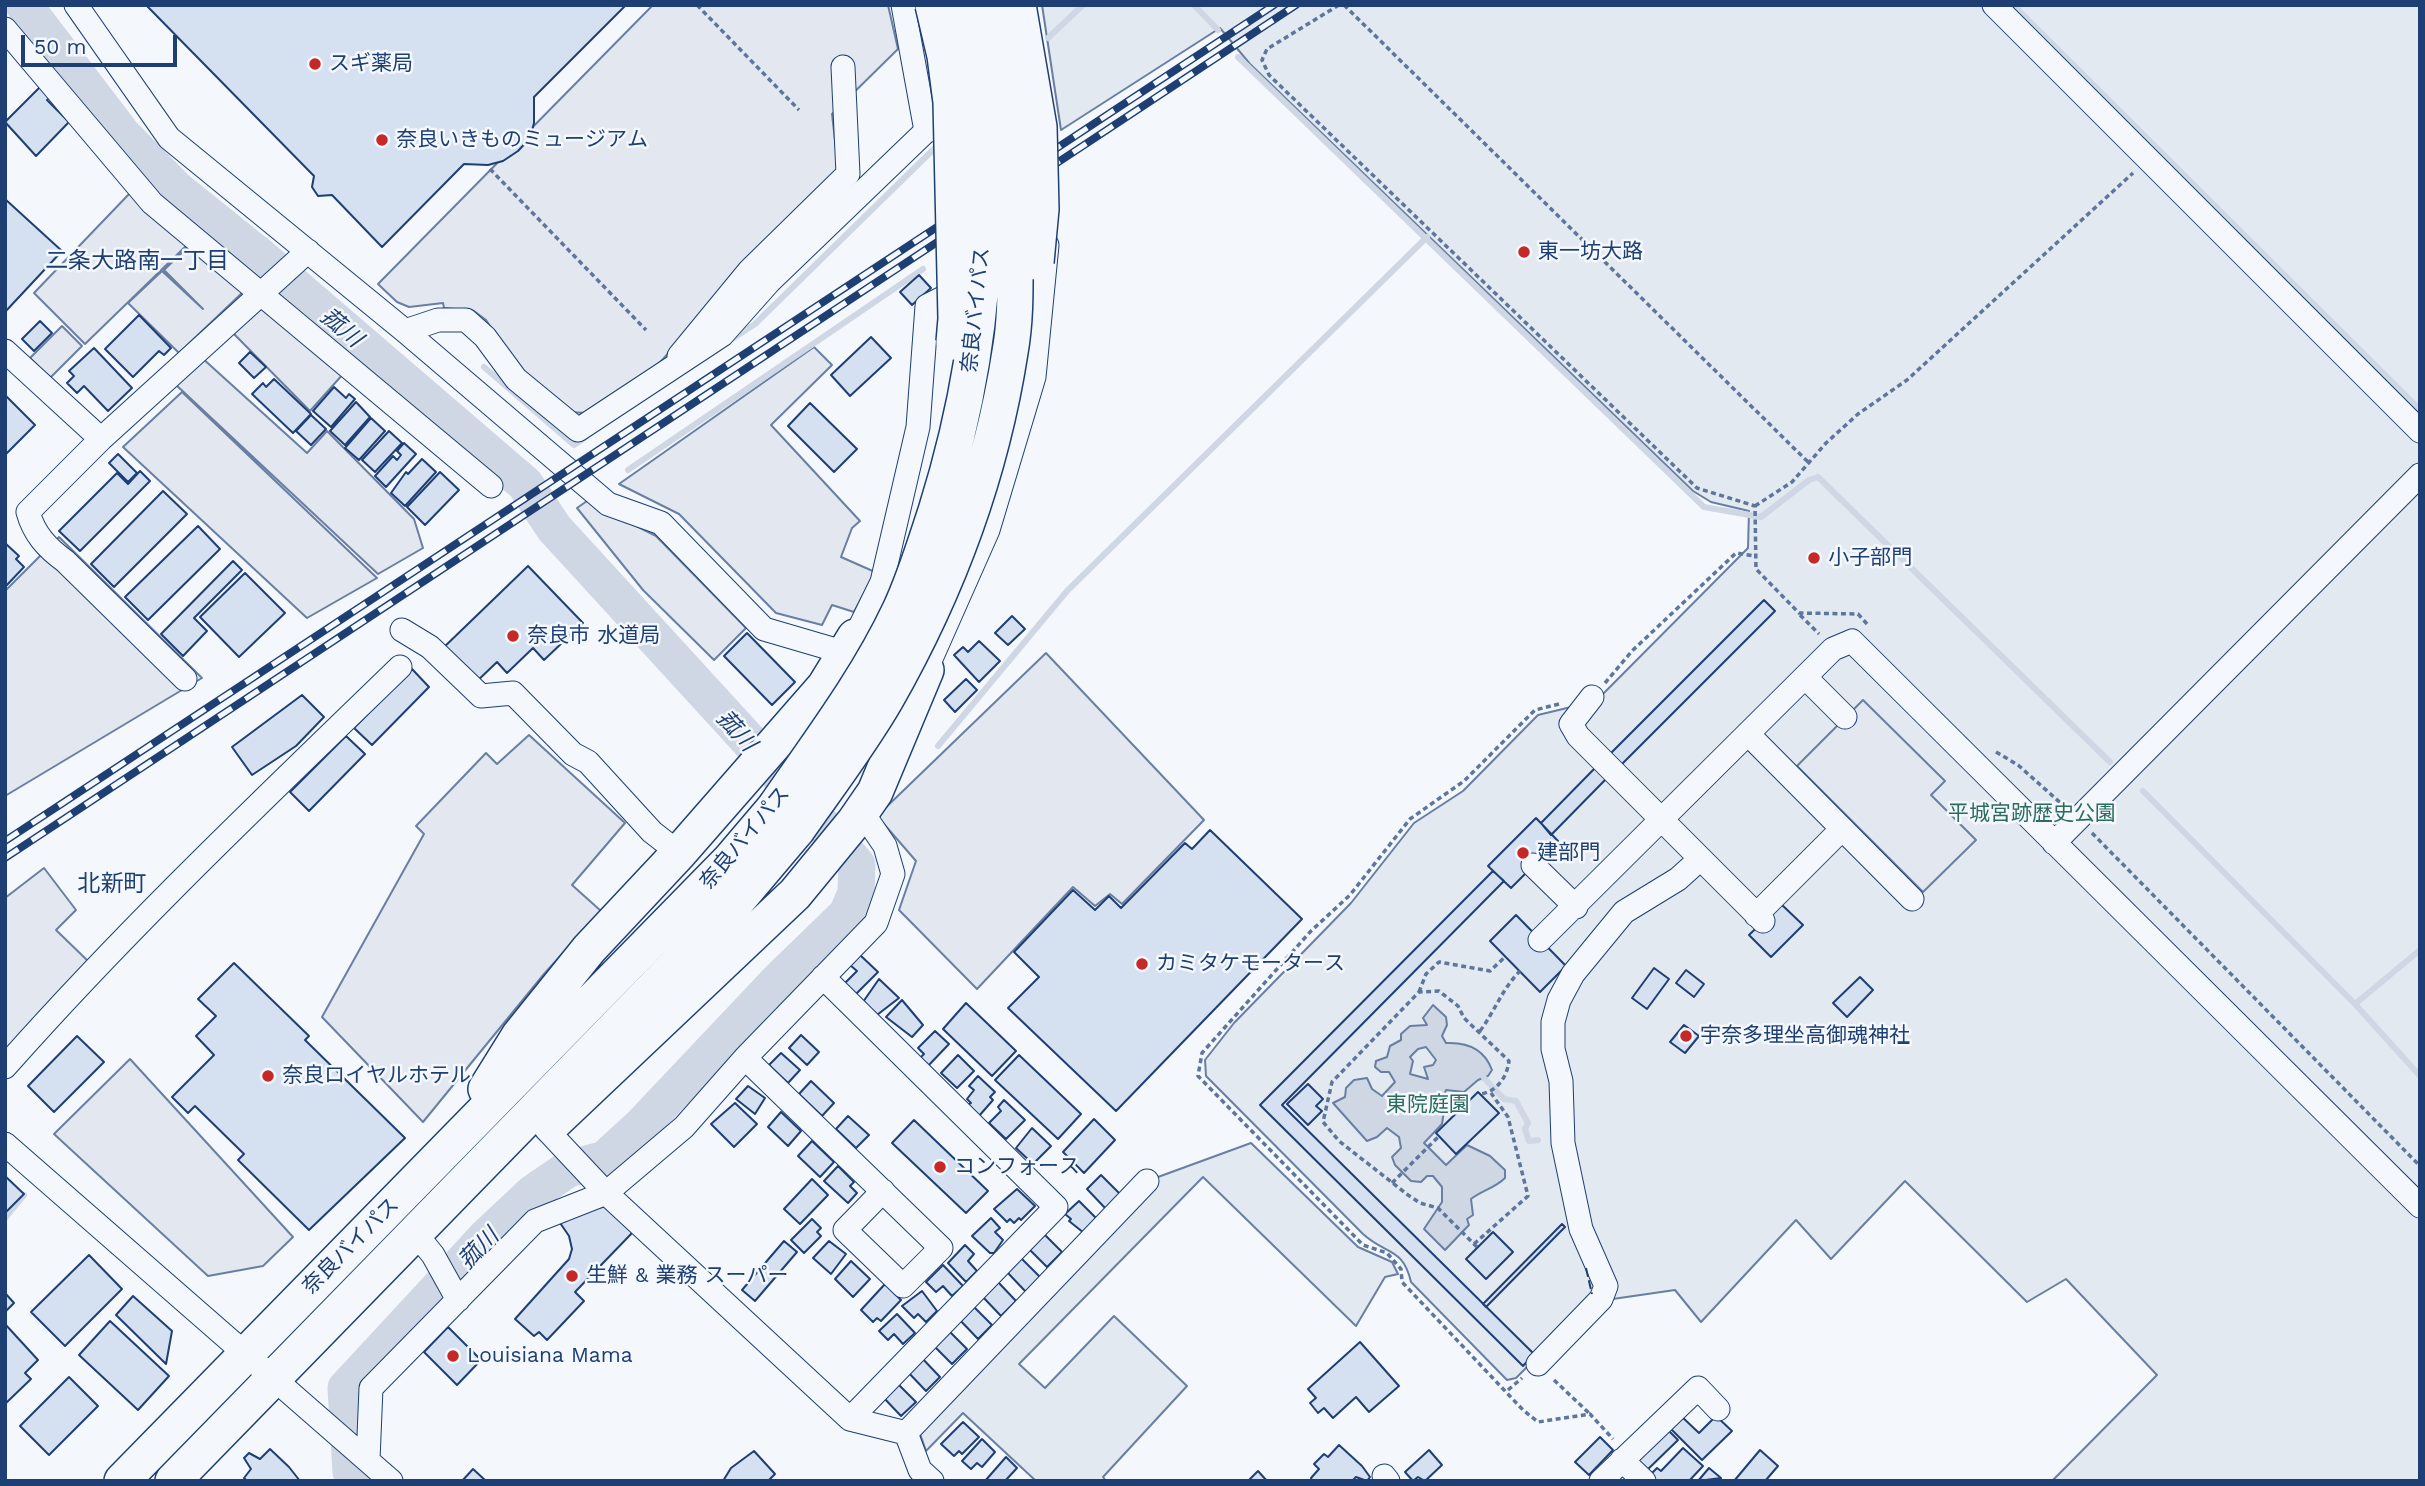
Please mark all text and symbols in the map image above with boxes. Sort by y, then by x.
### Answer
scale bar [24,21,180,65]
text: 50 m [34,34,86,59]
place label: スギ薬局 [329,51,413,77]
marker: スギ薬局 [307,56,323,72]
place label: 奈良いきものミュージアム [396,127,648,153]
marker: 奈良いきものミュージアム [374,132,390,148]
place label: 東一坊大路 [1538,239,1643,265]
marker: 東一坊大路 [1516,244,1532,260]
street label: 奈良バイパス [957,246,995,374]
district label: 二条大路南一丁目 [45,247,229,275]
water label: 菰川 [315,303,367,353]
place label: 小子部門 [1828,545,1912,571]
marker: 小子部門 [1806,550,1822,566]
place label: 奈良市 水道局 [527,623,660,649]
marker: 奈良市 水道局 [505,628,521,644]
water label: 菰川 [710,705,762,757]
street label: 奈良バイパス [695,782,795,894]
park label: 平城宮跡歴史公園 [1948,801,2116,827]
place label: 建部門 [1537,840,1600,866]
marker: 建部門 [1515,845,1531,861]
district label: 北新町 [78,870,146,898]
place label: カミタケモータース [1156,951,1345,977]
marker: カミタケモータース [1134,956,1150,972]
place label: 宇奈多理坐高御魂神社 [1700,1023,1910,1049]
marker: 宇奈多理坐高御魂神社 [1678,1028,1694,1044]
place label: 奈良ロイヤルホテル [282,1063,471,1089]
marker: 奈良ロイヤルホテル [260,1068,276,1084]
park label: 東院庭園 [1386,1092,1470,1118]
place label: コンフォース [954,1154,1080,1180]
marker: コンフォース [932,1159,948,1175]
street label: 奈良バイパス [298,1193,404,1299]
water label: 菰川 [453,1223,505,1275]
place label: 生鮮 & 業務 スーパー [586,1263,789,1289]
marker: 生鮮 & 業務 スーパー [564,1268,580,1284]
place label: Louisiana Mama [467,1343,633,1369]
marker: Louisiana Mama [445,1348,461,1364]

